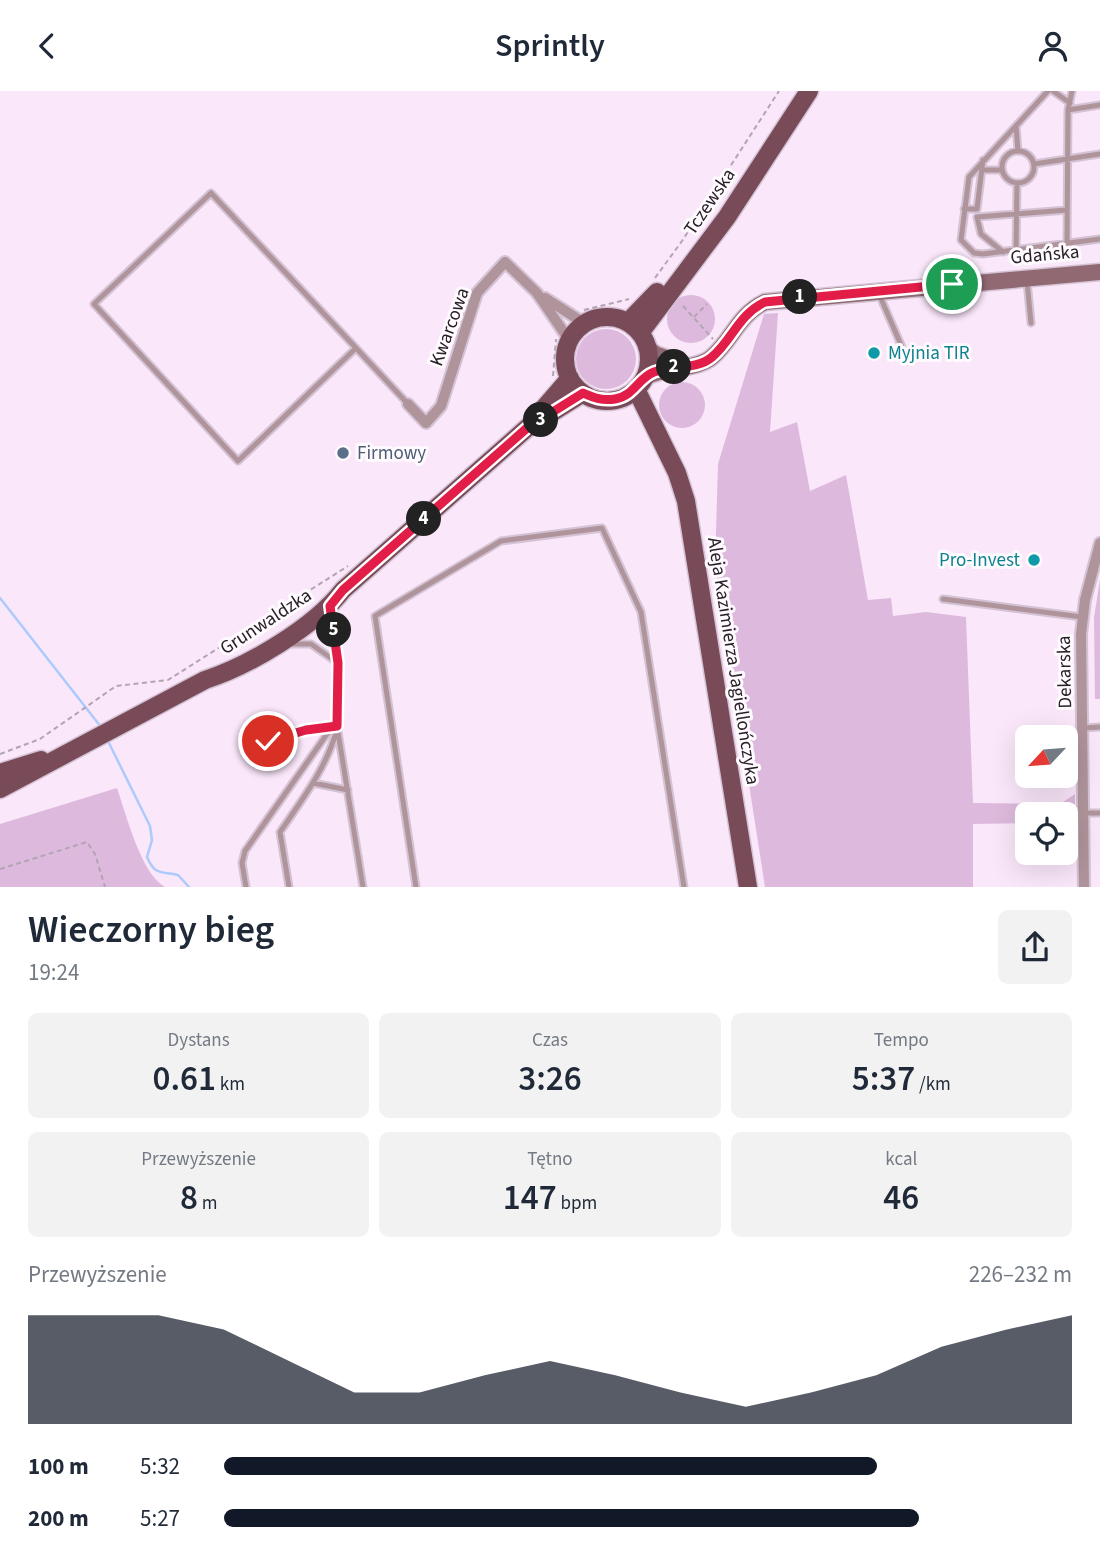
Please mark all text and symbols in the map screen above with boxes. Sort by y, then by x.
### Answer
text: Sprintly [495,23,605,69]
icon: back [28,27,66,65]
icon: person [1034,27,1072,65]
street label: Tczewska [678,163,742,241]
street label: Gdańska [1009,239,1081,271]
pin [922,254,982,314]
icon: arrive [933,265,971,303]
pin: 1 [782,279,818,315]
text: 1 [794,283,805,310]
street label: Kwarcowa [423,284,477,370]
place label: Myjnia TIR [888,340,970,367]
marker: Myjnia TIR [866,345,882,361]
pin: 2 [656,349,692,385]
text: 2 [668,353,679,380]
pin: 3 [524,403,558,437]
text: 3 [535,406,546,433]
place label: Firmowy [357,440,426,467]
marker: Firmowy [335,445,351,461]
pin: 4 [406,501,442,537]
text: 4 [418,505,429,532]
street label: Aleja Kazimierza Jagiellończyka [700,535,766,787]
place label: Pro-Invest [939,547,1021,574]
marker: Pro-Invest [1026,552,1042,568]
street label: Grunwaldzka [215,582,317,662]
pin: 5 [316,613,352,647]
text: 5 [328,616,339,643]
street label: Dekarska [1051,635,1079,709]
pin [238,711,298,771]
icon: check [249,722,287,760]
north arrow [1015,725,1078,787]
map controls [1015,725,1078,865]
button: locate [1015,802,1078,865]
text: Wieczorny bieg [28,903,274,957]
button: share [998,910,1072,984]
text: 19:24 [28,956,79,989]
text: Dystans [168,1027,230,1054]
text: Czas [532,1027,568,1054]
text: Tempo [874,1027,929,1054]
text: 0.61 [152,1054,216,1104]
text: 3:26 [518,1054,582,1104]
text: 5:37 [852,1054,915,1104]
text: km [216,1071,245,1098]
text: /km [915,1071,951,1098]
text: Przewyższenie [141,1146,256,1173]
text: Tętno [527,1146,573,1173]
text: kcal [885,1146,917,1173]
text: 8 [180,1173,198,1223]
text: 147 [503,1173,557,1223]
text: 46 [883,1173,919,1223]
text: m [198,1190,217,1217]
text: bpm [557,1190,597,1217]
text: Przewyższenie [28,1258,167,1291]
text: 226–232 m [969,1258,1072,1291]
text: 100 m [28,1450,89,1483]
text: 5:32 [140,1450,180,1483]
text: 200 m [28,1502,89,1535]
text: 5:27 [140,1502,180,1535]

